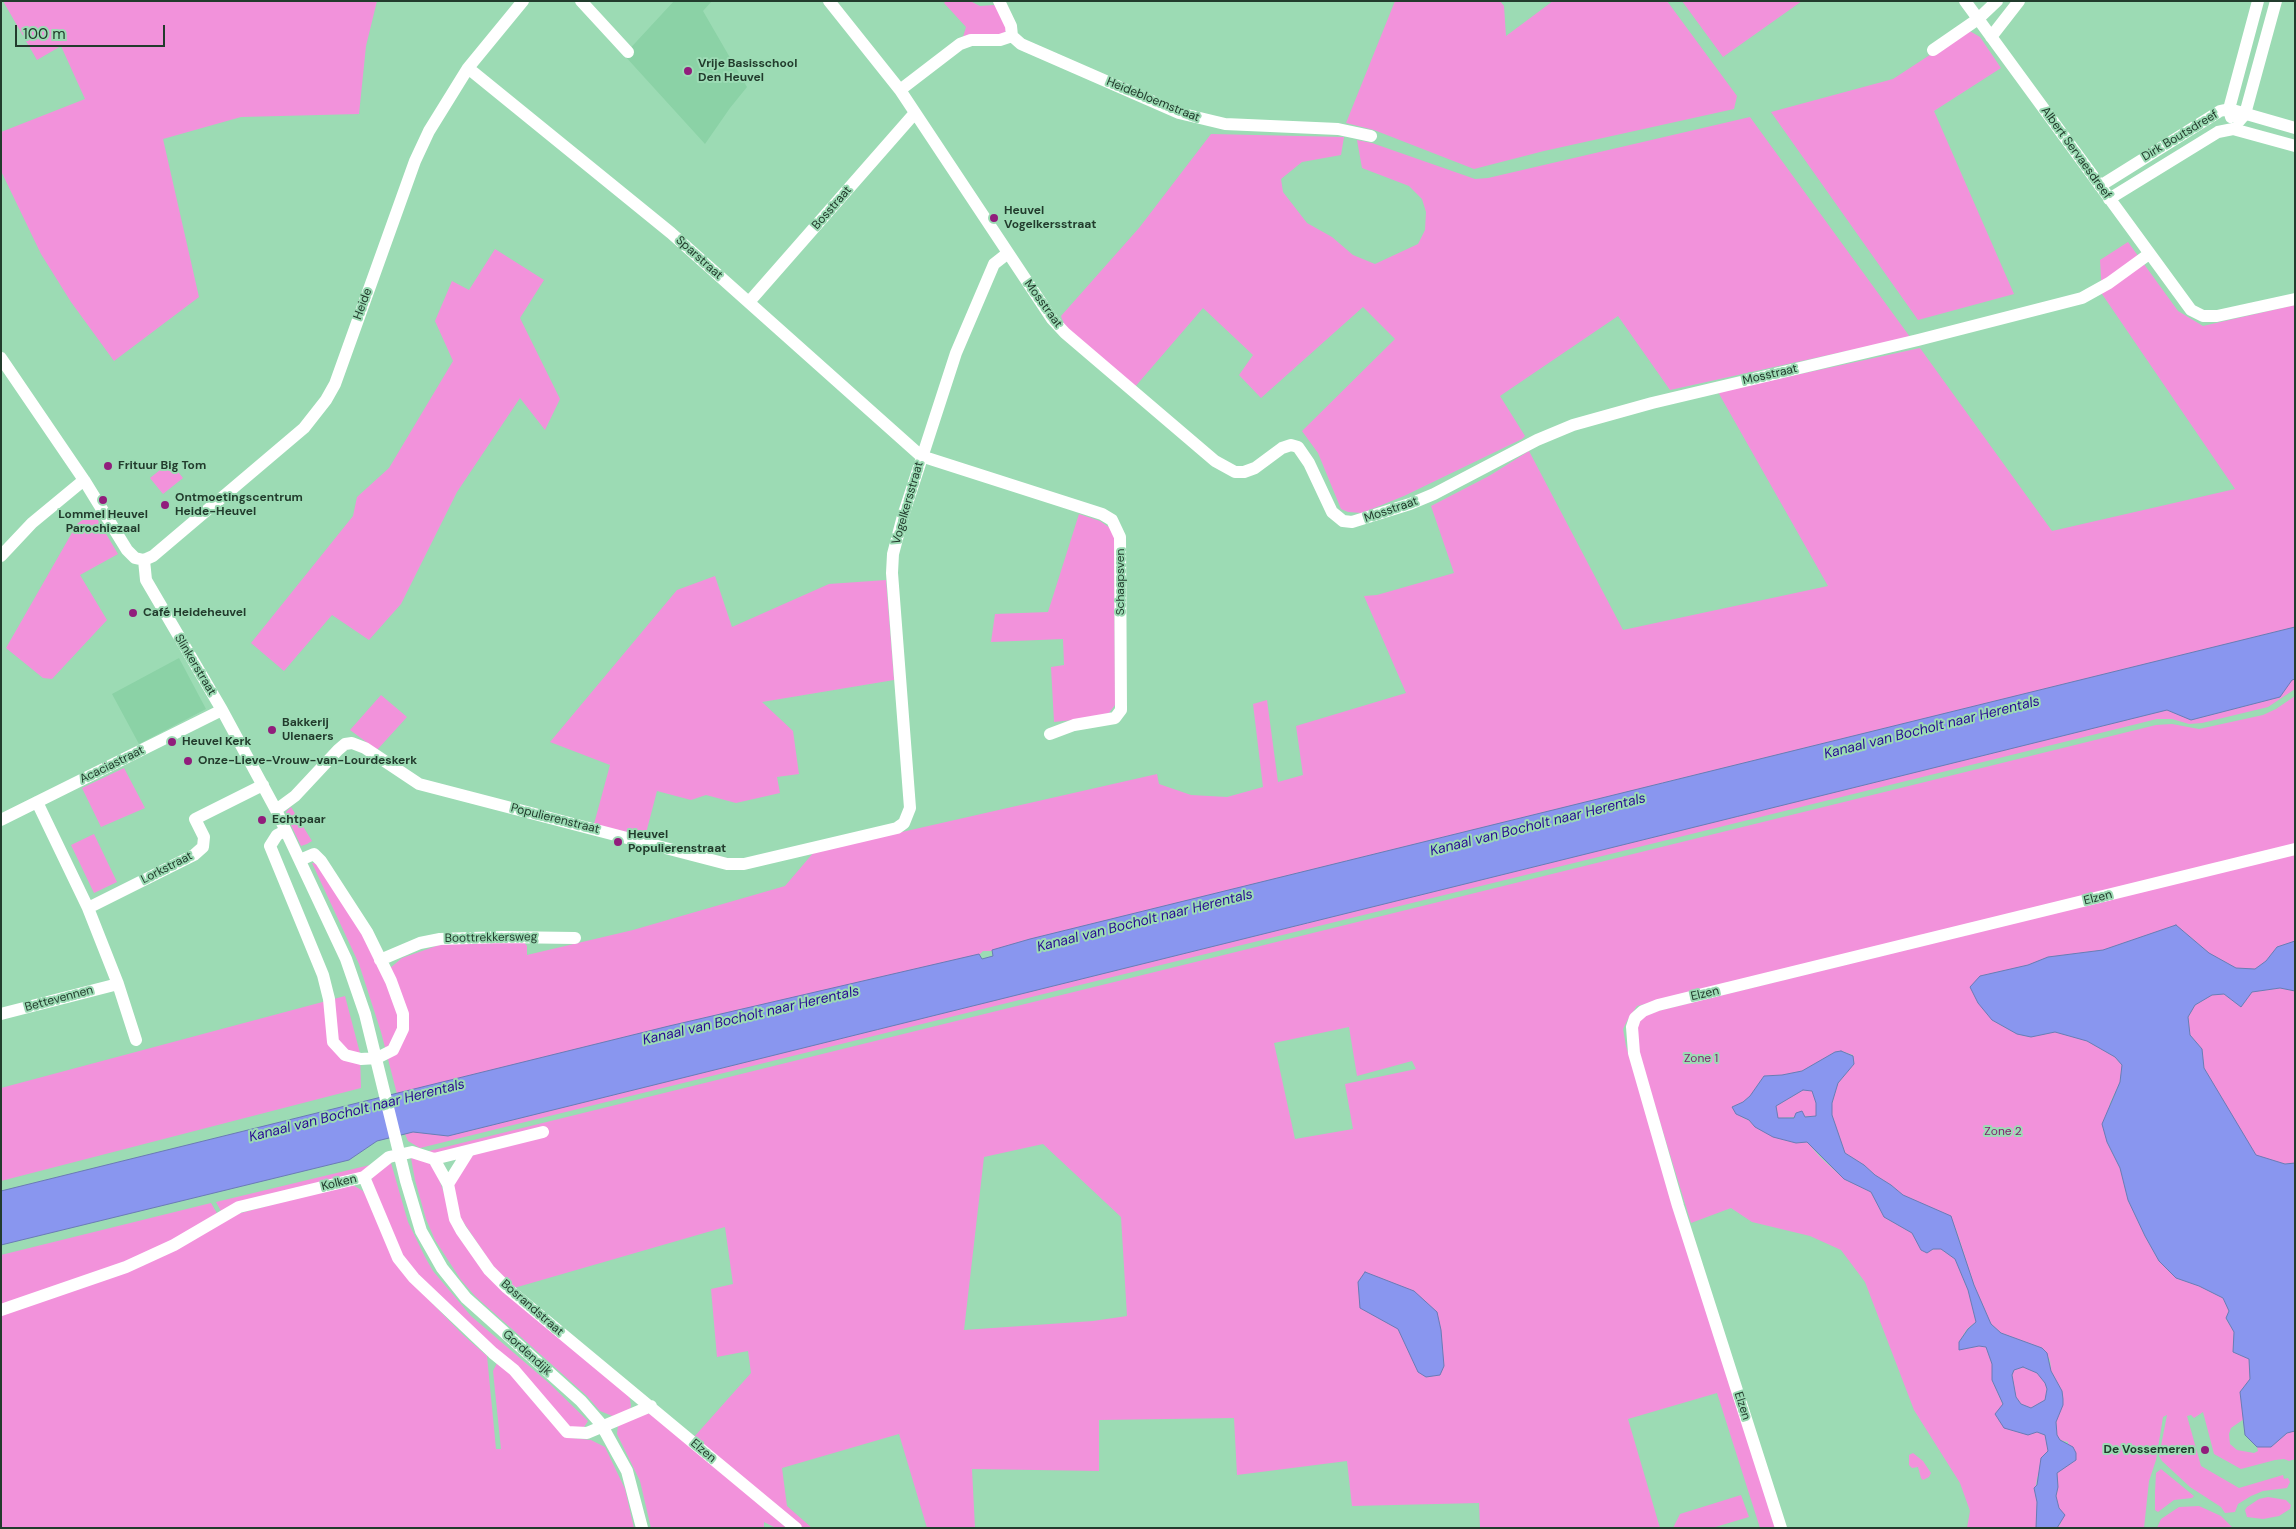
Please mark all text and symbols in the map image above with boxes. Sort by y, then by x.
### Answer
scale bar [18,15,168,47]
text: 100 m [23,24,66,44]
place label: Vrije Basisschool Den Heuvel [698,57,797,85]
marker: Vrije Basisschool Den Heuvel [682,65,694,77]
street label: Heidebloemstraat [1104,75,1202,125]
street label: Albert Servaesdreef [2038,104,2114,202]
street label: Dirk Boutsdreef [2139,108,2221,164]
street label: Bosstraat [809,183,855,233]
place label: Heuvel Vogelkersstraat [1004,204,1096,232]
marker: Heuvel Vogelkersstraat [988,212,1000,224]
street label: Sparstraat [673,233,725,283]
street label: Mosstraat [1021,277,1065,331]
street label: Heide [351,286,375,322]
street label: Mosstraat [1741,362,1799,388]
place label: Frituur Big Tom [118,459,206,473]
marker: Frituur Big Tom [102,460,114,472]
street label: Vogelkersstraat [889,460,927,546]
place label: Ontmoetingscentrum Heide-Heuvel [175,491,303,519]
marker: Lommel Heuvel Parochiezaal [97,494,109,506]
street label: Mosstraat [1362,494,1420,526]
marker: Ontmoetingscentrum Heide-Heuvel [159,499,171,511]
place label: Lommel Heuvel Parochiezaal [58,508,148,536]
street label: Schaapsven [1114,549,1128,615]
place label: Café Heideheuvel [143,606,246,620]
marker: Café Heideheuvel [127,607,139,619]
street label: Slinkerstraat [171,632,219,698]
water label: Kanaal van Bocholt naar Herentals [1822,693,2042,763]
place label: Bakkerij Ulenaers [282,716,334,744]
marker: Bakkerij Ulenaers [266,724,278,736]
place label: Heuvel Kerk [182,735,251,749]
marker: Heuvel Kerk [166,736,178,748]
street label: Acaciastraat [77,743,147,787]
place label: Onze-Lieve-Vrouw-van-Lourdeskerk [198,754,417,768]
marker: Onze-Lieve-Vrouw-van-Lourdeskerk [182,755,194,767]
water label: Kanaal van Bocholt naar Herentals [1428,790,1648,860]
street label: Populierenstraat [509,801,601,837]
place label: Echtpaar [272,813,326,827]
marker: Echtpaar [256,814,268,826]
place label: Heuvel Populierenstraat [628,828,726,856]
marker: Heuvel Populierenstraat [612,836,624,848]
street label: Lorkstraat [139,849,195,887]
water label: Kanaal van Bocholt naar Herentals [1035,886,1255,956]
street label: Elzen [2082,888,2114,908]
street label: Boottrekkersweg [444,930,538,946]
street label: Bettevennen [23,983,95,1015]
water label: Kanaal van Bocholt naar Herentals [641,983,861,1049]
street label: Elzen [1689,984,1721,1004]
park label: Zone 1 [1684,1052,1718,1066]
water label: Kanaal van Bocholt naar Herentals [247,1076,467,1146]
park label: Zone 2 [1984,1125,2022,1139]
street label: Kolken [320,1172,358,1194]
street label: Bosrandstraat [498,1277,566,1339]
street label: Gordendijk [500,1327,554,1379]
street label: Elzen [1731,1390,1753,1422]
street label: Elzen [687,1436,719,1466]
place label: De Vossemeren [2103,1443,2195,1457]
marker: De Vossemeren [2199,1444,2211,1456]

